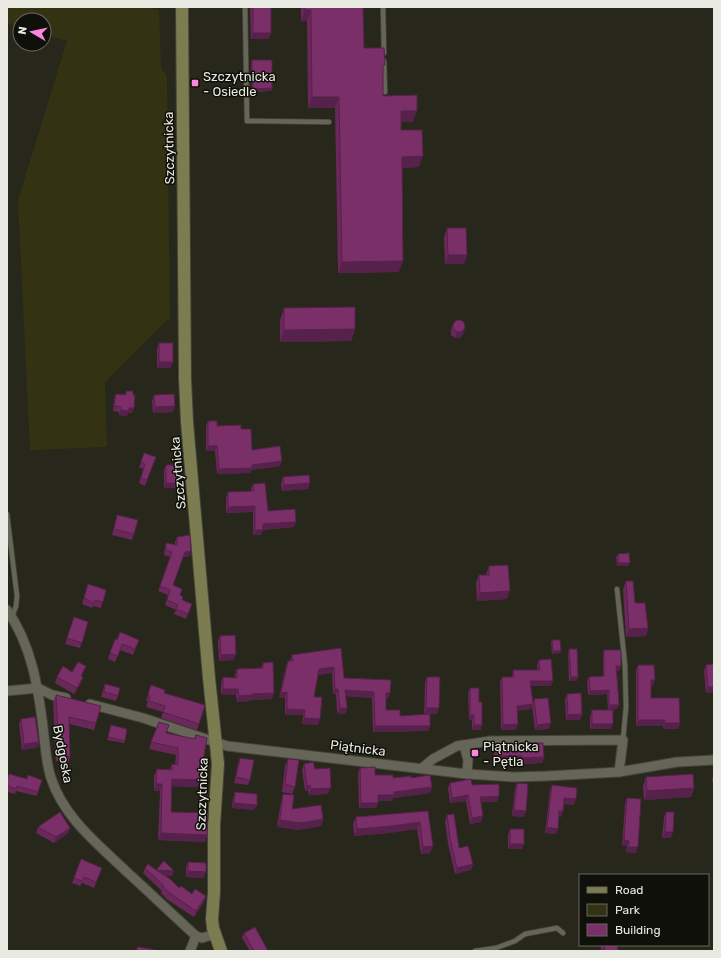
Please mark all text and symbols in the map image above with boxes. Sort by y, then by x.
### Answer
north arrow [12,12,52,52]
text: N [16,26,30,35]
place label: Szczytnicka - Osiedle [203,69,276,99]
marker: Szczytnicka - Osiedle [190,78,200,88]
street label: Szczytnicka [161,112,177,184]
street label: Szczytnicka [167,436,189,510]
street label: Bydgoska [49,724,76,785]
street label: Piątnicka [329,737,387,759]
place label: Piątnicka - Pętla [483,739,539,769]
marker: Piątnicka - Pętla [470,748,480,758]
street label: Szczytnicka [193,757,211,831]
legend [579,874,709,946]
text: Road [615,883,643,897]
text: Park [615,903,641,917]
text: Building [615,923,661,937]

